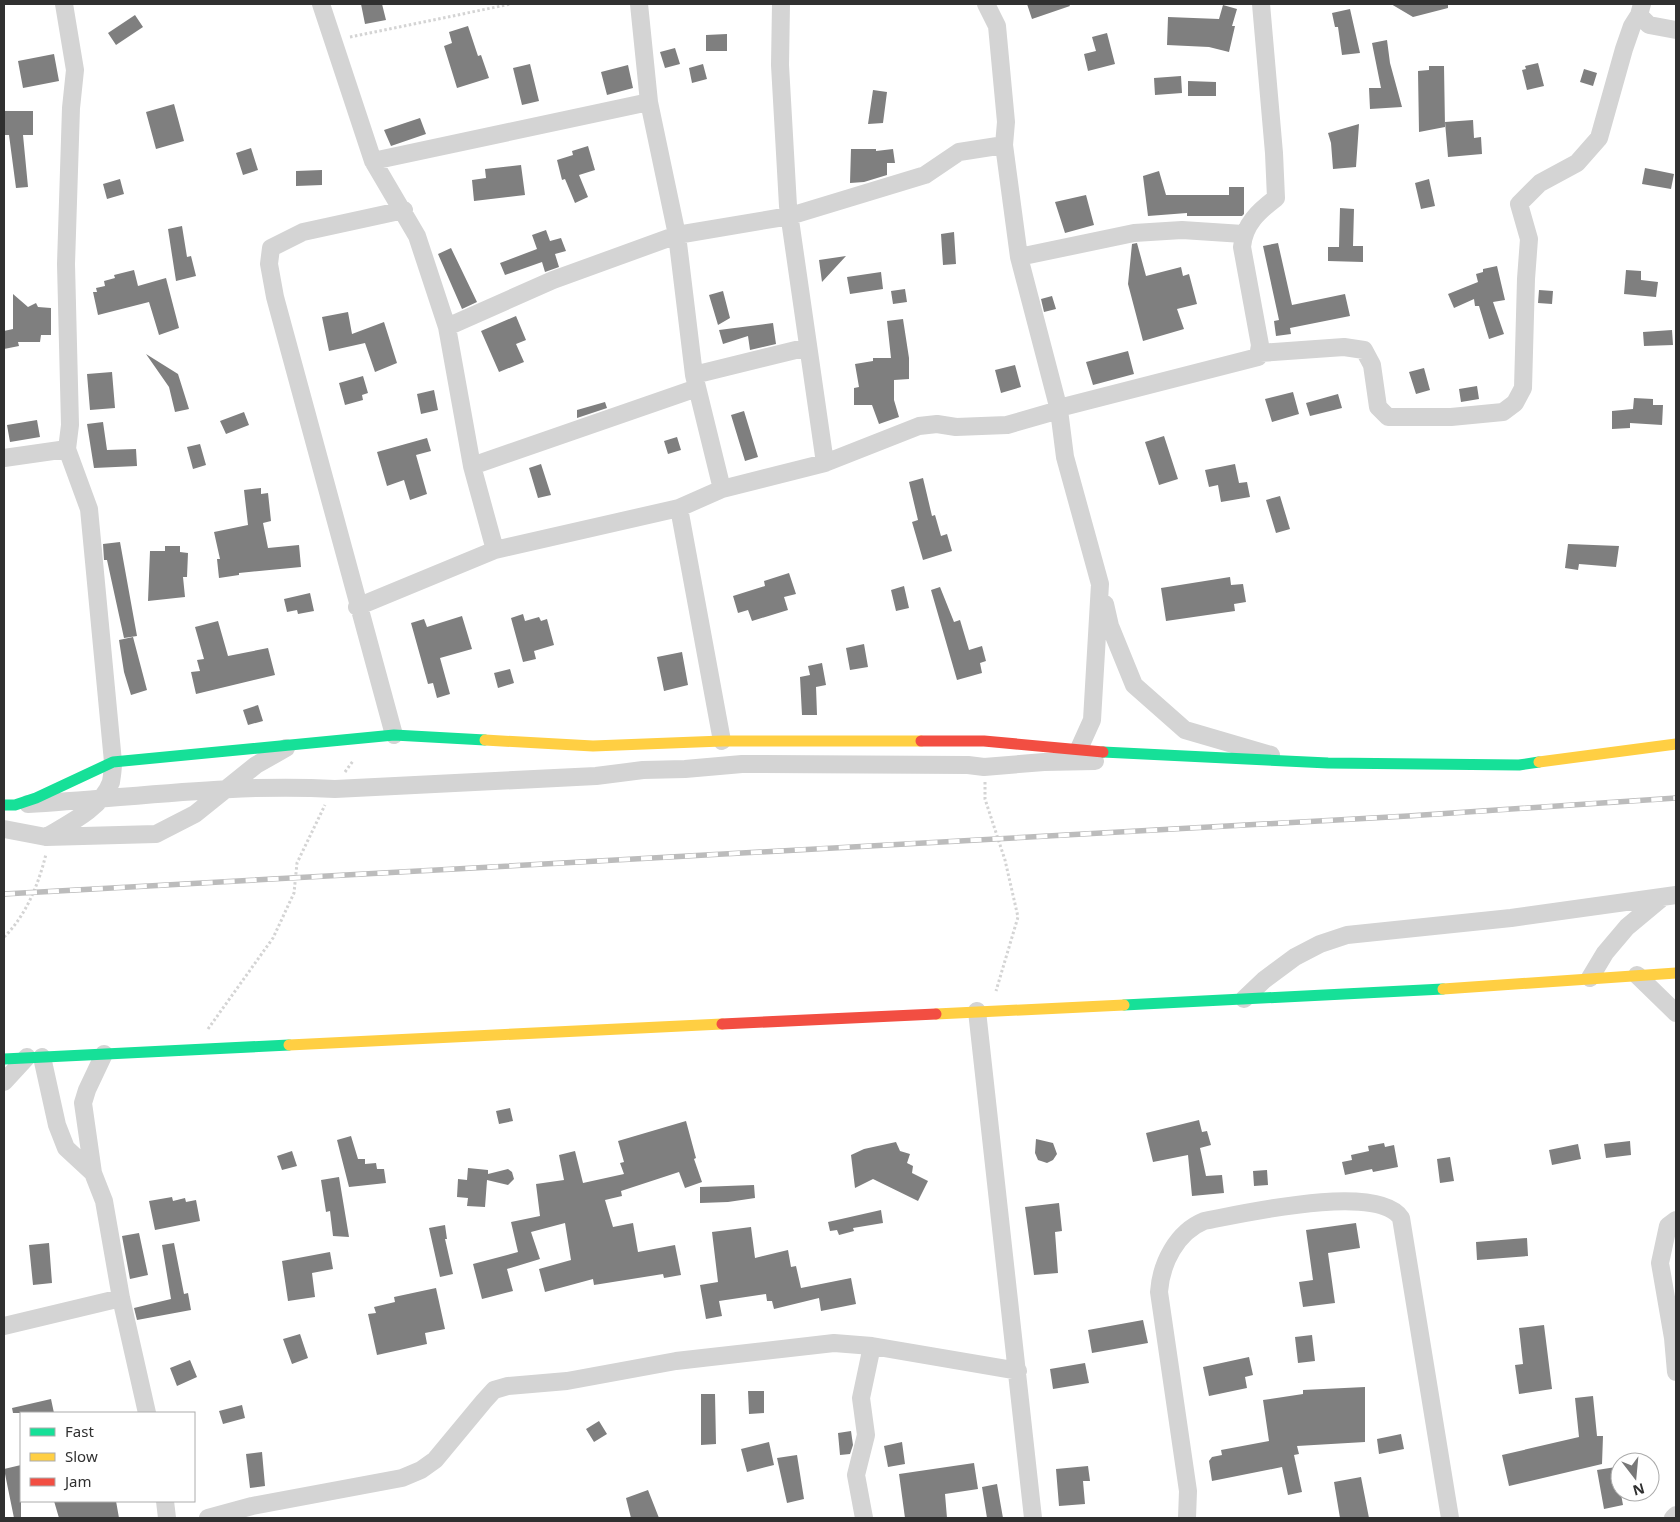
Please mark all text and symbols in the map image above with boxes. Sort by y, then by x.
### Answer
legend [20,1412,195,1502]
text: Fast [65,1421,94,1441]
text: Slow [65,1446,98,1466]
north arrow [1610,1452,1660,1502]
text: Jam [63,1471,92,1491]
text: N [1631,1479,1647,1501]

